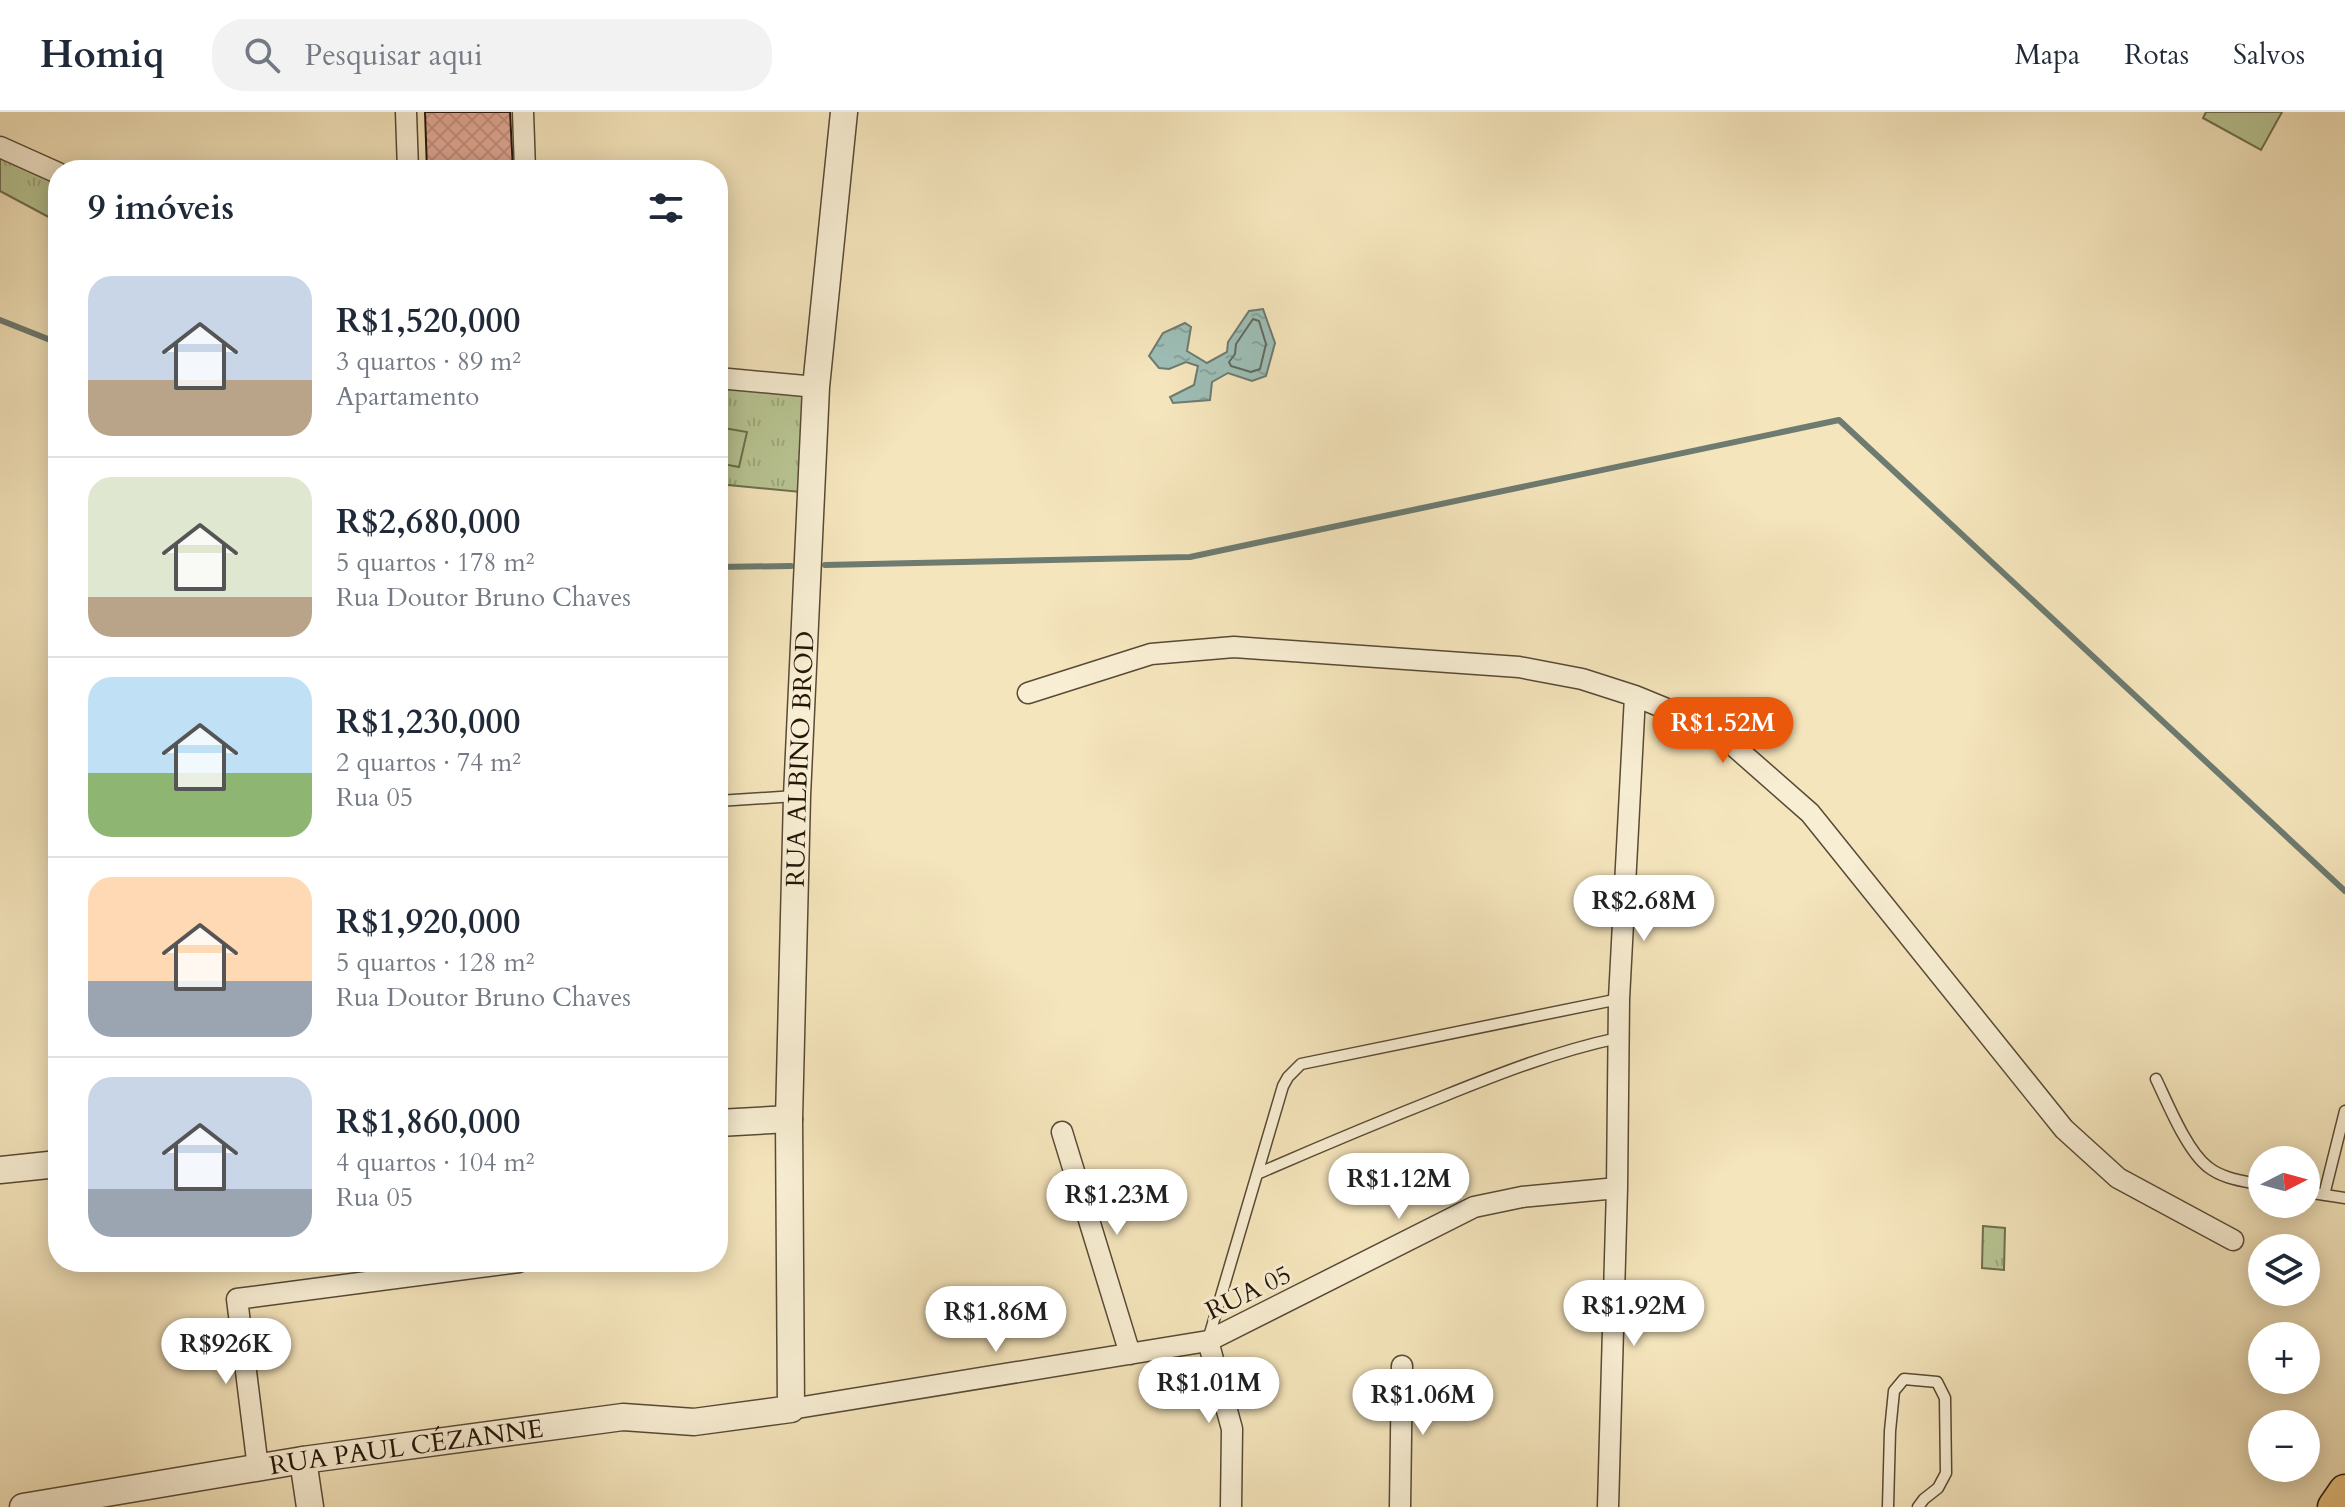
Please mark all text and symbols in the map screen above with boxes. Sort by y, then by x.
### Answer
search box [212,19,772,91]
text: Homiq [40,29,164,81]
icon: search [240,33,284,77]
text: Pesquisar aqui [304,35,483,76]
text: Mapa [2015,36,2080,74]
text: Rotas [2124,36,2189,74]
text: Salvos [2233,36,2305,74]
text: 9 imóveis [88,185,234,231]
icon: filters [644,186,688,230]
text: R$1,520,000 [336,298,520,344]
icon: home [152,308,248,404]
text: 3 quartos · 89 m² [336,344,521,379]
text: Apartamento [336,379,479,414]
text: R$2,680,000 [336,499,520,545]
icon: home [152,509,248,605]
text: 5 quartos · 178 m² [336,545,534,580]
text: Rua Doutor Bruno Chaves [336,580,631,615]
street label: RUA ALBINO BROD [778,630,823,888]
pin: R$1.52M [1649,697,1797,765]
text: R$1,230,000 [336,699,520,745]
text: R$1.52M [1670,705,1776,740]
icon: home [152,709,248,805]
text: 2 quartos · 74 m² [336,745,521,780]
text: Rua 05 [336,780,413,815]
pin: R$2.68M [1570,875,1718,943]
text: R$2.68M [1591,883,1697,918]
text: R$1,920,000 [336,899,520,945]
icon: home [152,909,248,1005]
text: 5 quartos · 128 m² [336,945,534,980]
text: Rua Doutor Bruno Chaves [336,980,631,1015]
text: R$1,860,000 [336,1099,520,1145]
icon: home [152,1109,248,1205]
text: 4 quartos · 104 m² [336,1145,534,1180]
north arrow [2248,1146,2320,1218]
map controls [2248,1146,2320,1482]
pin: R$1.12M [1325,1153,1473,1221]
text: R$1.12M [1346,1161,1452,1196]
pin: R$1.23M [1043,1169,1191,1237]
text: R$1.23M [1064,1177,1170,1212]
text: Rua 05 [336,1180,413,1215]
button: layers [2248,1234,2320,1306]
street label: RUA 05 [1199,1257,1297,1328]
pin: R$1.92M [1560,1280,1708,1348]
pin: R$1.86M [922,1286,1070,1354]
text: R$1.92M [1581,1288,1687,1323]
text: R$1.86M [943,1294,1049,1329]
pin: R$926K [161,1318,291,1386]
button: + [2248,1322,2320,1394]
text: R$926K [179,1326,273,1361]
pin: R$1.01M [1135,1357,1283,1425]
text: R$1.01M [1156,1365,1262,1400]
pin: R$1.06M [1349,1369,1497,1437]
text: R$1.06M [1370,1377,1476,1412]
button: − [2248,1410,2320,1482]
street label: RUA PAUL CÉZANNE [267,1411,545,1483]

